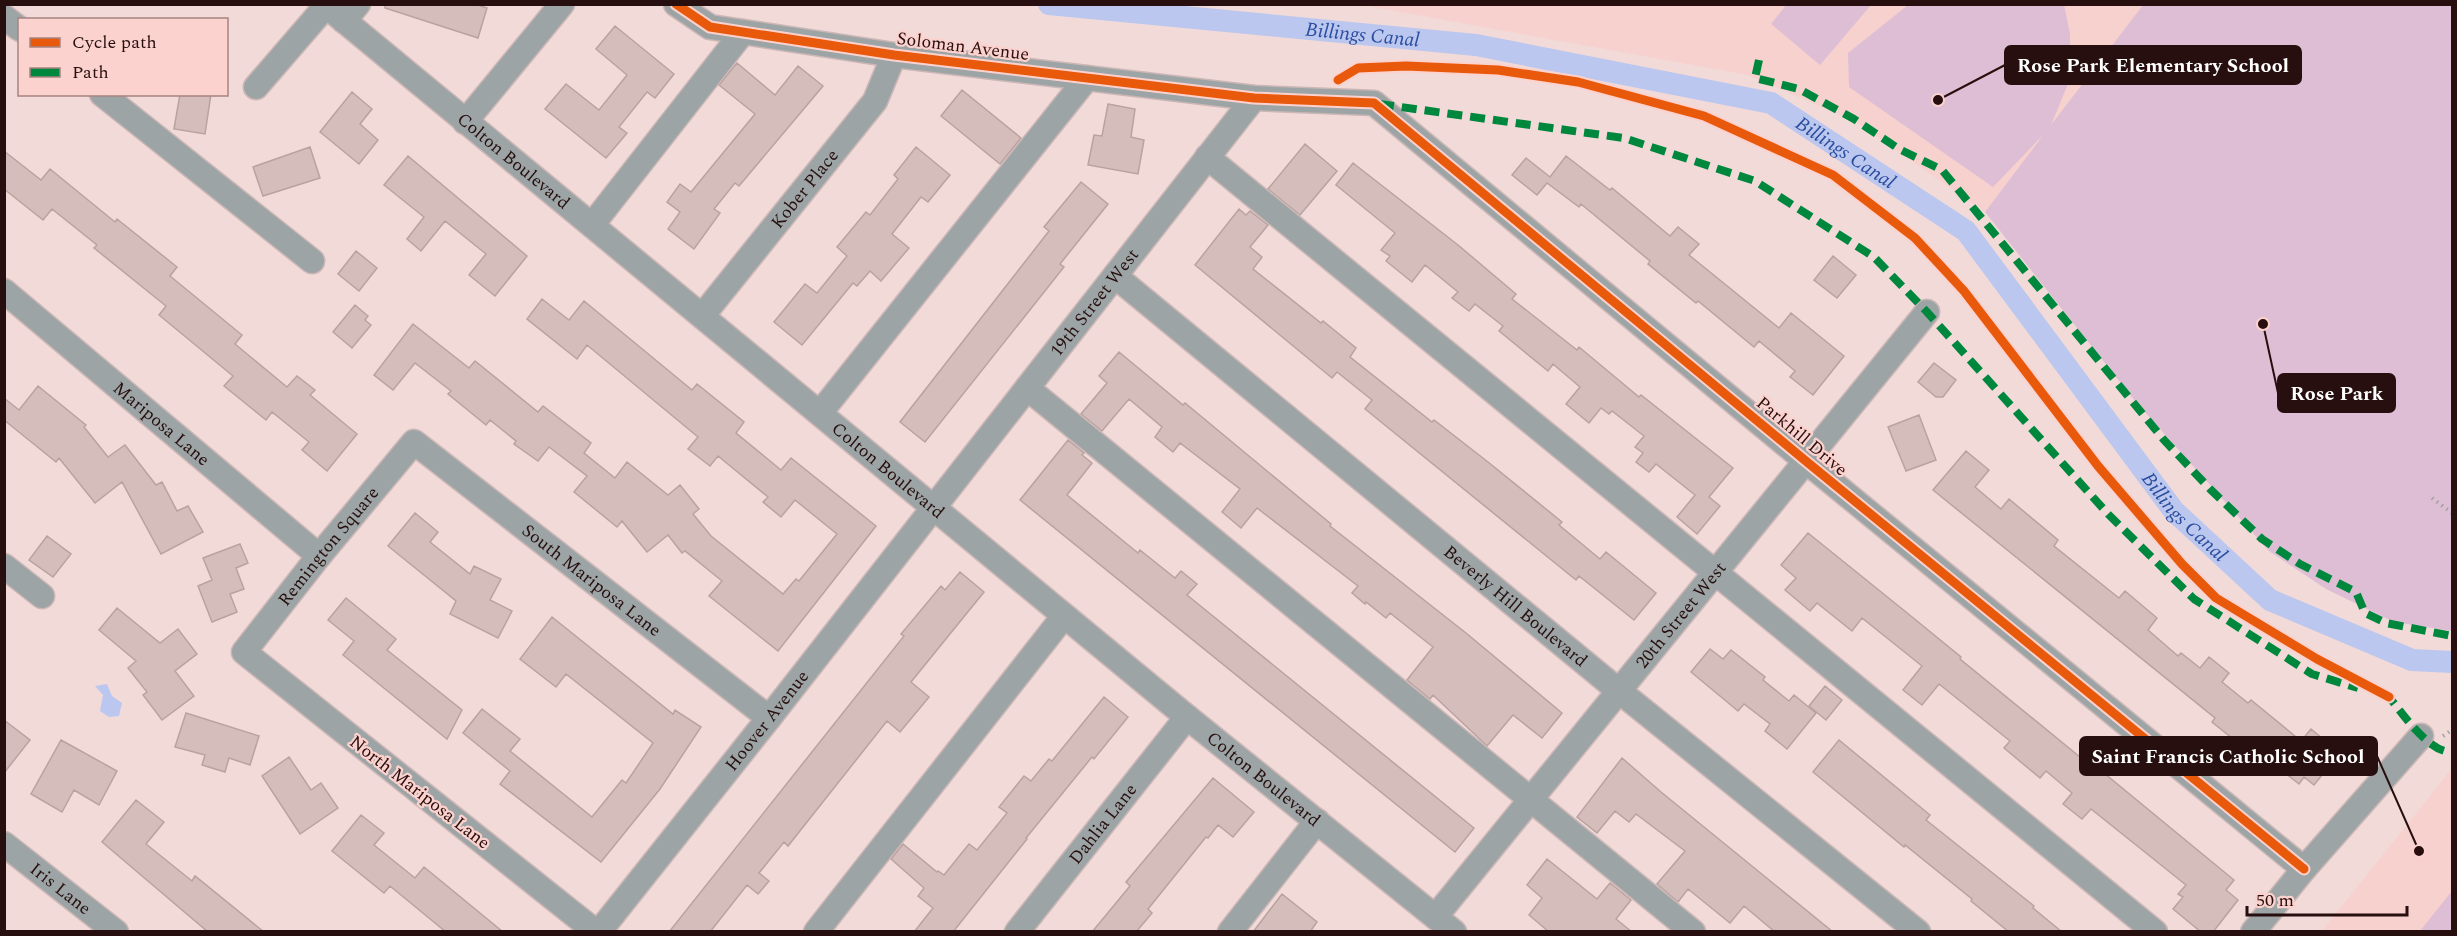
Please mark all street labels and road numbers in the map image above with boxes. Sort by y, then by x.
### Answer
street label: Soloman Avenue [895,25,1031,68]
street label: Colton Boulevard [451,106,576,216]
street label: Kober Place [764,143,845,235]
street label: 19th Street West [1043,243,1146,363]
street label: Mariposa Lane [107,375,216,473]
street label: Parkhill Drive [1750,390,1853,483]
street label: Colton Boulevard [826,416,950,526]
street label: Remington Square [272,481,386,612]
street label: South Mariposa Lane [516,518,667,643]
street label: Beverly Hill Boulevard [1437,539,1593,674]
street label: 20th Street West [1629,556,1733,675]
street label: Hoover Avenue [719,664,816,777]
street label: Colton Boulevard [1201,725,1326,834]
street label: North Mariposa Lane [344,729,496,856]
street label: Dahlia Lane [1062,778,1144,870]
street label: Iris Lane [24,856,97,922]

